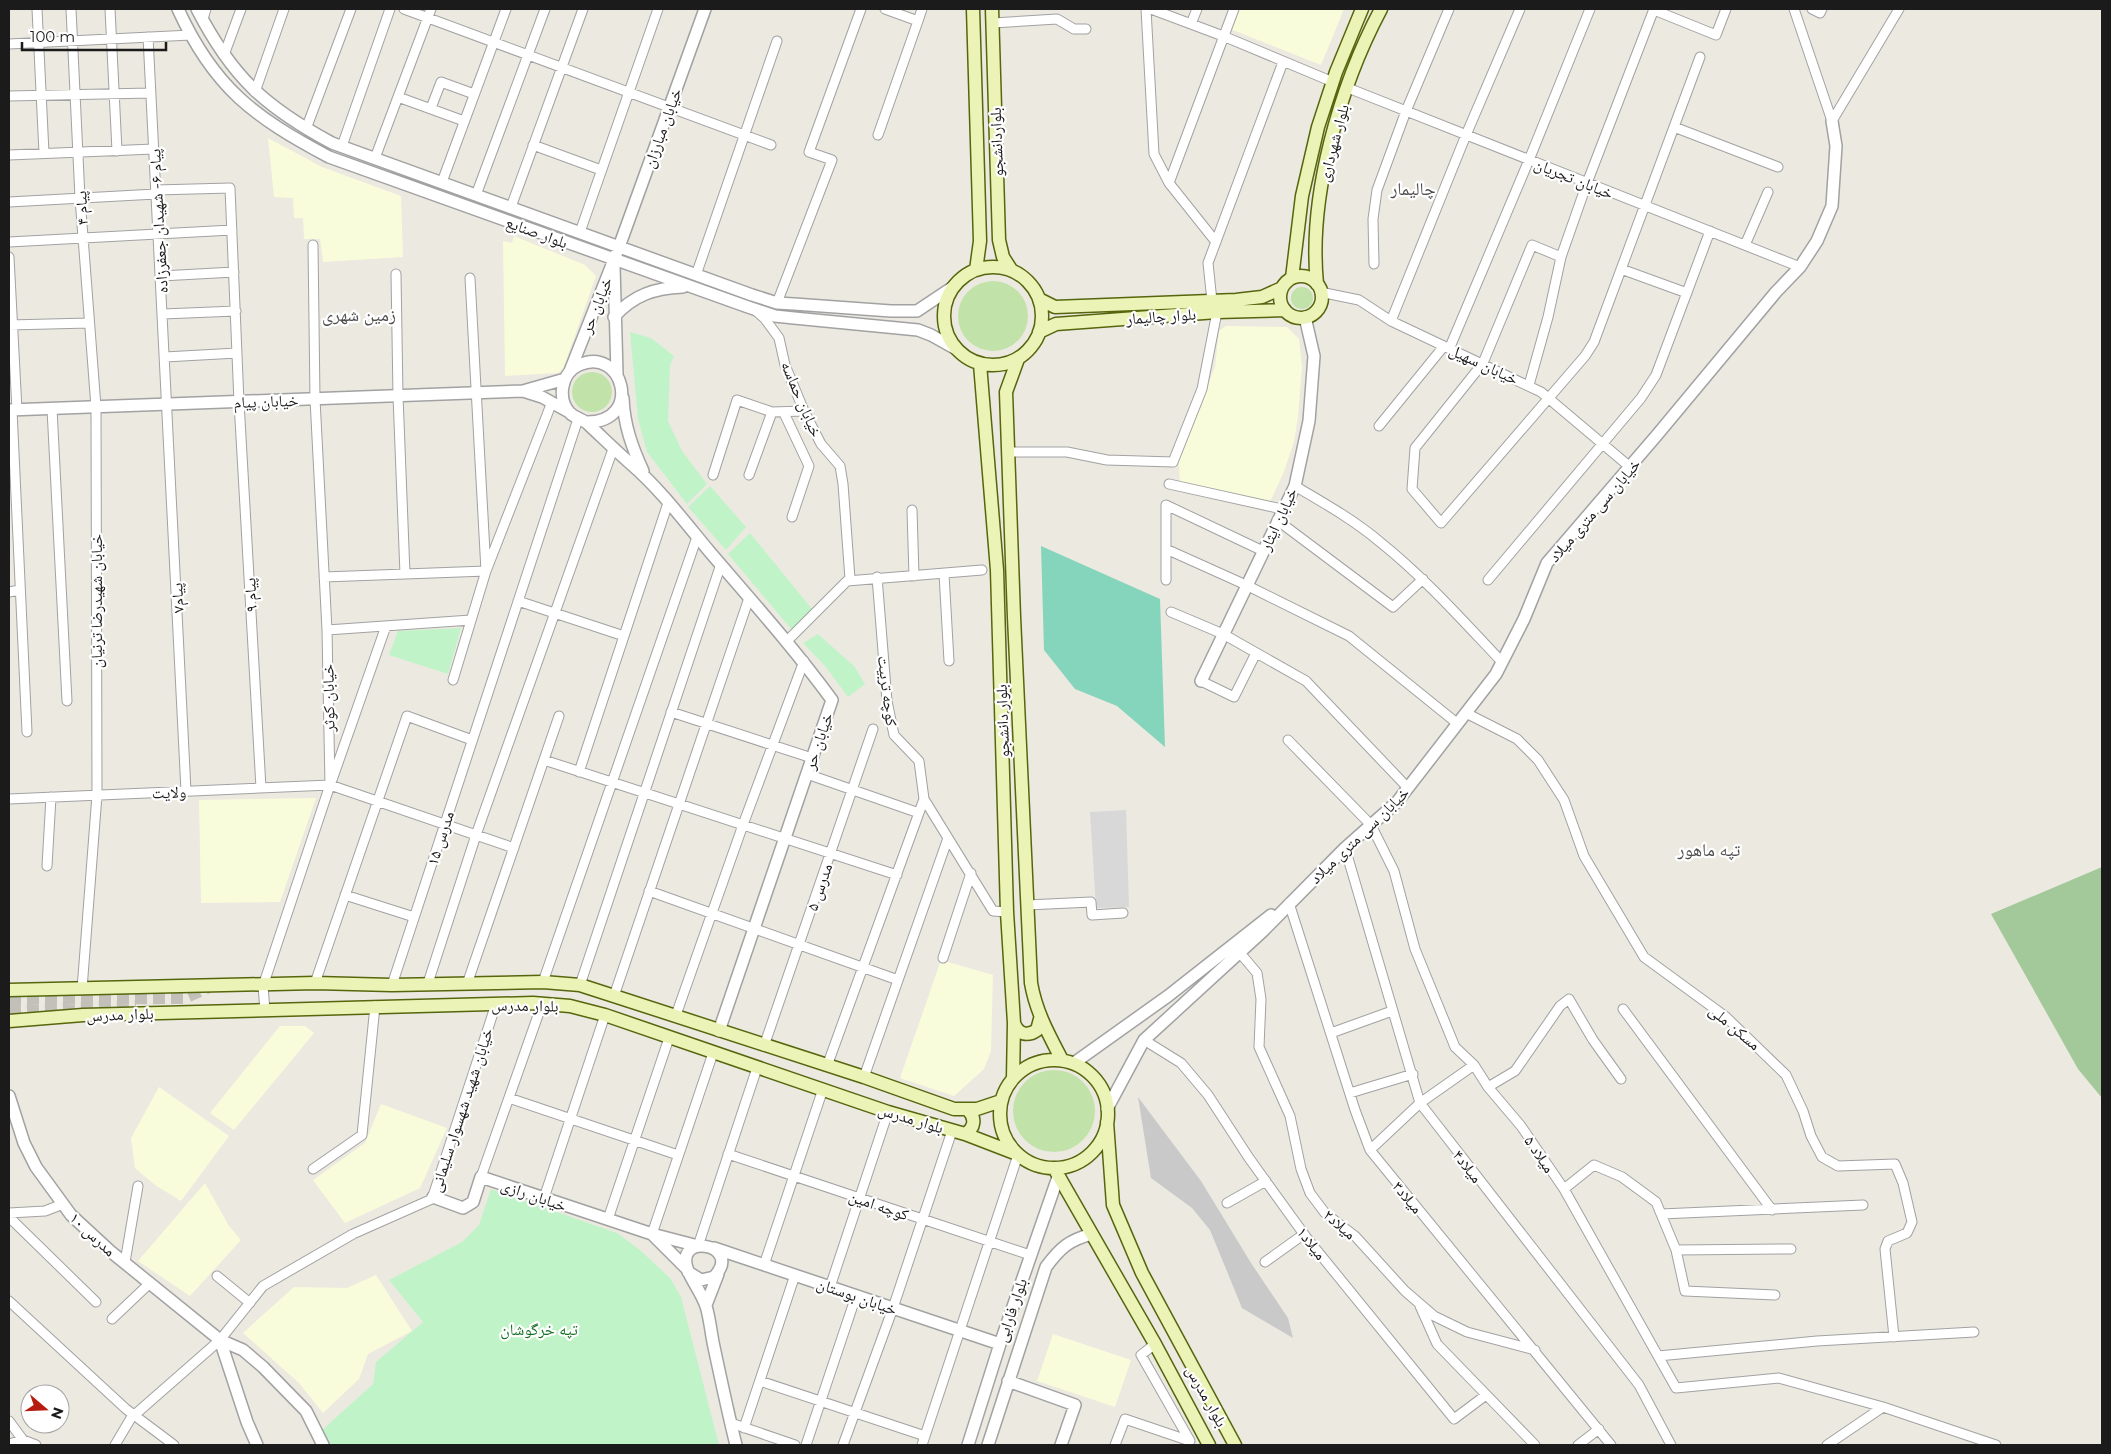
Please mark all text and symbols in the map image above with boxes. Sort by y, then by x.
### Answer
scale bar [22,20,166,52]
text: 100 m [30,27,75,46]
street label: خیابان مبارزان [639,86,687,171]
street label: بلوار شهرداری [1314,102,1354,184]
street label: بلواردانشجو [986,107,1007,177]
street label: پیام ۶- شهیدان جعفرزاده [145,148,173,294]
street label: خیابان تجریان [1531,154,1616,204]
district label: چالیمار [1389,178,1436,200]
street label: پیام ۴ [71,190,93,226]
street label: بلوار صنایع [503,213,570,253]
street label: خیابان حر [576,274,617,337]
district label: زمین شهری [322,304,396,326]
street label: بلوار چالیمار [1124,305,1197,328]
street label: خیابان سهیل [1446,340,1521,390]
street label: خیابان حماسه [776,358,826,440]
street label: خیابان پیام [233,391,299,413]
street label: خیابان سی متری میلاد [1544,455,1645,567]
street label: خیابان ایثار [1255,485,1302,555]
street label: خیابان شهیدرضا ترنیان [87,534,107,668]
street label: پیام ۹ [240,577,262,613]
street label: پیام۷ [167,582,189,614]
street label: کوچه تربیت [874,655,901,728]
street label: خیابان کوثر [318,664,340,733]
street label: بلوار دانشجو [992,684,1013,758]
street label: خیابان حر [800,710,838,773]
street label: ولایت [152,782,187,803]
street label: خیابان سی متری میلاد [1306,783,1414,888]
street label: مدرس ۱۵ [423,809,459,868]
district label: تپه ماهور [1677,839,1740,861]
street label: مدرس ۵ [803,861,837,914]
street label: بلوار مدرس [491,995,559,1017]
street label: مسکن ملی [1705,1000,1764,1055]
street label: بلوار مدرس [86,1004,154,1026]
street label: خیابان شهید شهسوار سلیمانی [426,1026,498,1195]
street label: بلوار مدرس [876,1100,946,1138]
street label: میلاد ۵ [1520,1132,1559,1177]
street label: میلاد۴ [1449,1146,1486,1187]
street label: خیابان رازی [498,1175,569,1216]
street label: میلاد۳ [1389,1177,1427,1217]
street label: کوچه امین [846,1186,912,1226]
street label: میلاد۲ [1320,1205,1360,1244]
street label: مدرس ۱۰ [65,1208,120,1261]
street label: میلاد۱ [1293,1223,1330,1264]
street label: خیابان بوستان [814,1274,899,1320]
street label: بلوار فارابی [992,1276,1032,1345]
park label: تپه خرگوشان [500,1320,578,1340]
street label: بلوار مدرس [1181,1362,1231,1431]
north arrow [20,1384,70,1434]
text: N [47,1405,68,1422]

